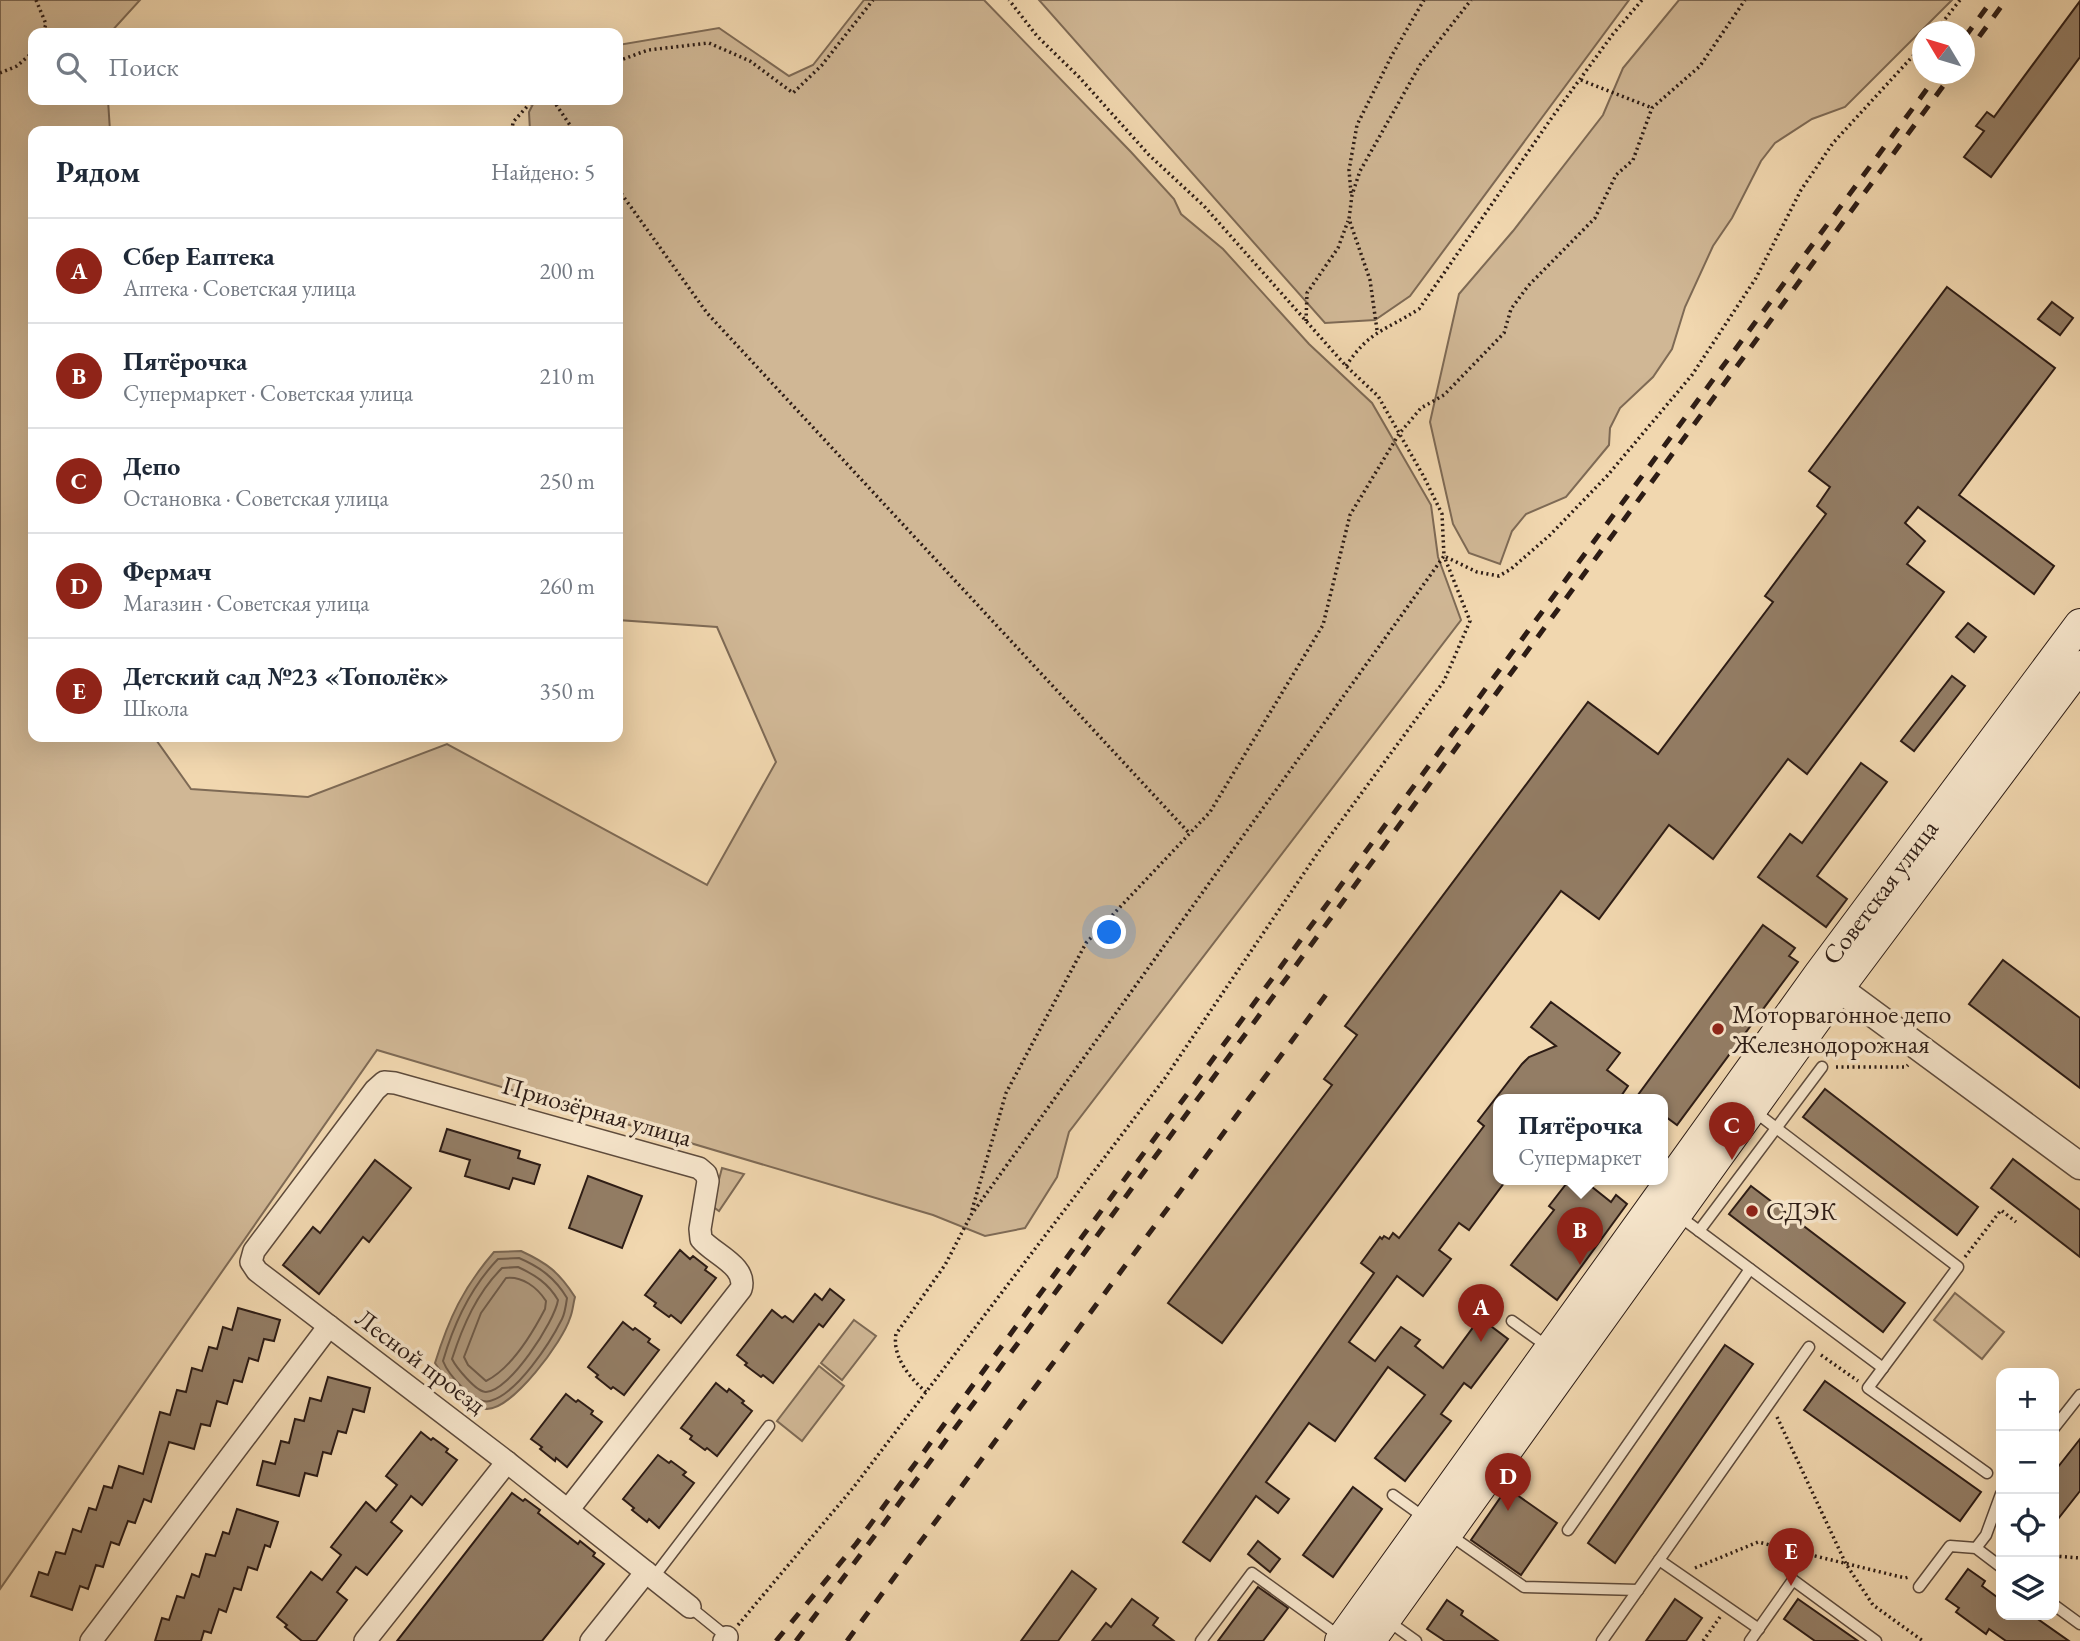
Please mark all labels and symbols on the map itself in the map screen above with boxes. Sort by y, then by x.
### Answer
north arrow [1912,21,1975,84]
street label: Советская улица [1814,812,1946,971]
your location [1092,915,1126,949]
place label: Моторвагонное депо Железнодорожная [1731,997,1952,1061]
marker: Моторвагонное депо Железнодорожная [1710,1021,1726,1037]
street label: Приозёрная улица [498,1068,697,1155]
pin: C [1709,1102,1755,1160]
place label: СДЭК [1766,1194,1838,1228]
marker: СДЭК [1744,1203,1760,1219]
pin: B [1557,1207,1603,1265]
pin: A [1458,1284,1504,1342]
street label: Лесной проезд [349,1301,493,1421]
pin: D [1485,1453,1531,1511]
pin: E [1768,1528,1814,1586]

